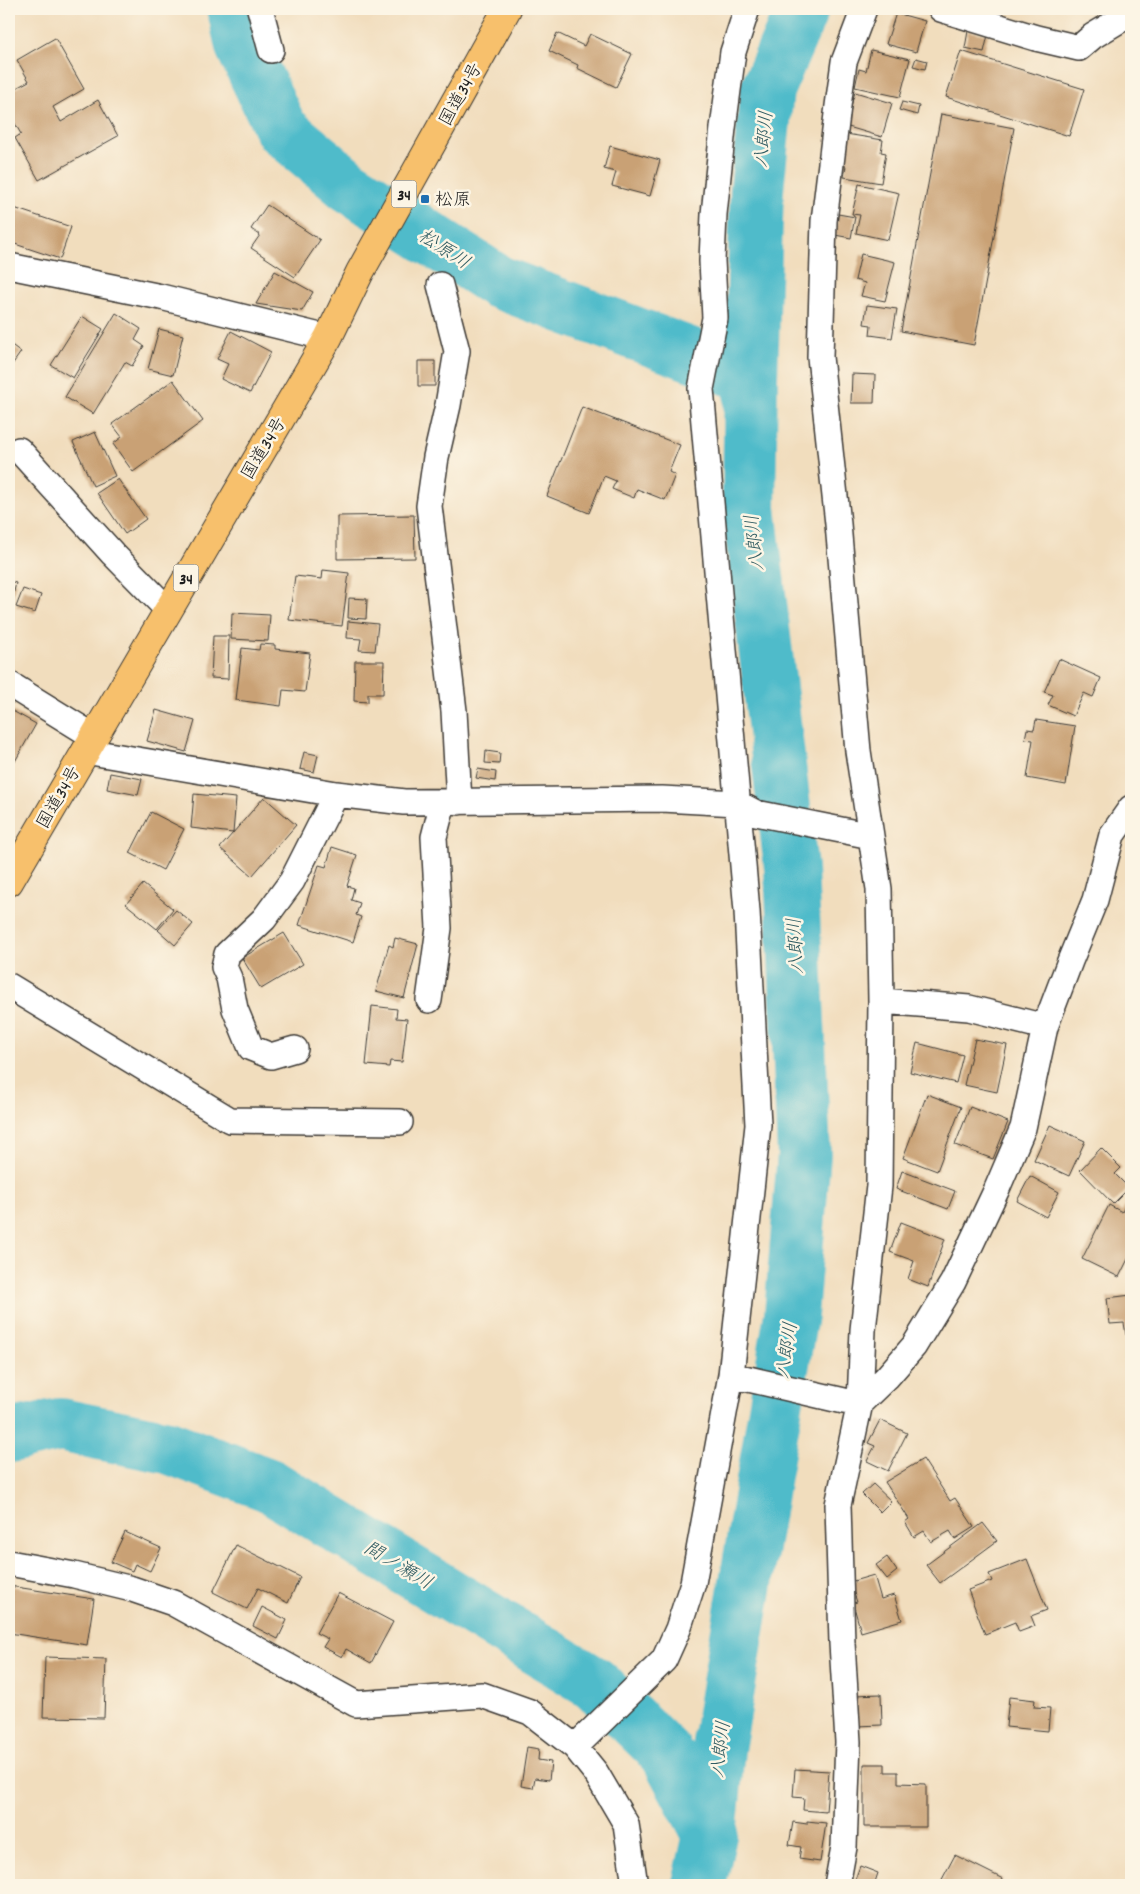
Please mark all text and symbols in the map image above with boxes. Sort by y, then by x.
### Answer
street label: 国道34号 [434,59,490,132]
water label: 八郎川 [749,110,782,169]
road number: 34 [392,180,416,208]
place label: 松原 [435,189,471,214]
marker: 松原 [419,193,431,205]
water label: 松原川 [412,224,474,278]
street label: 国道34号 [237,413,294,485]
water label: 八郎川 [740,513,773,572]
road number: 34 [174,564,198,592]
street label: 国道34号 [32,762,88,835]
water label: 八郎川 [783,917,812,975]
water label: 八郎川 [771,1320,806,1381]
water label: 間ノ瀬川 [358,1536,437,1598]
water label: 八郎川 [706,1719,739,1779]

